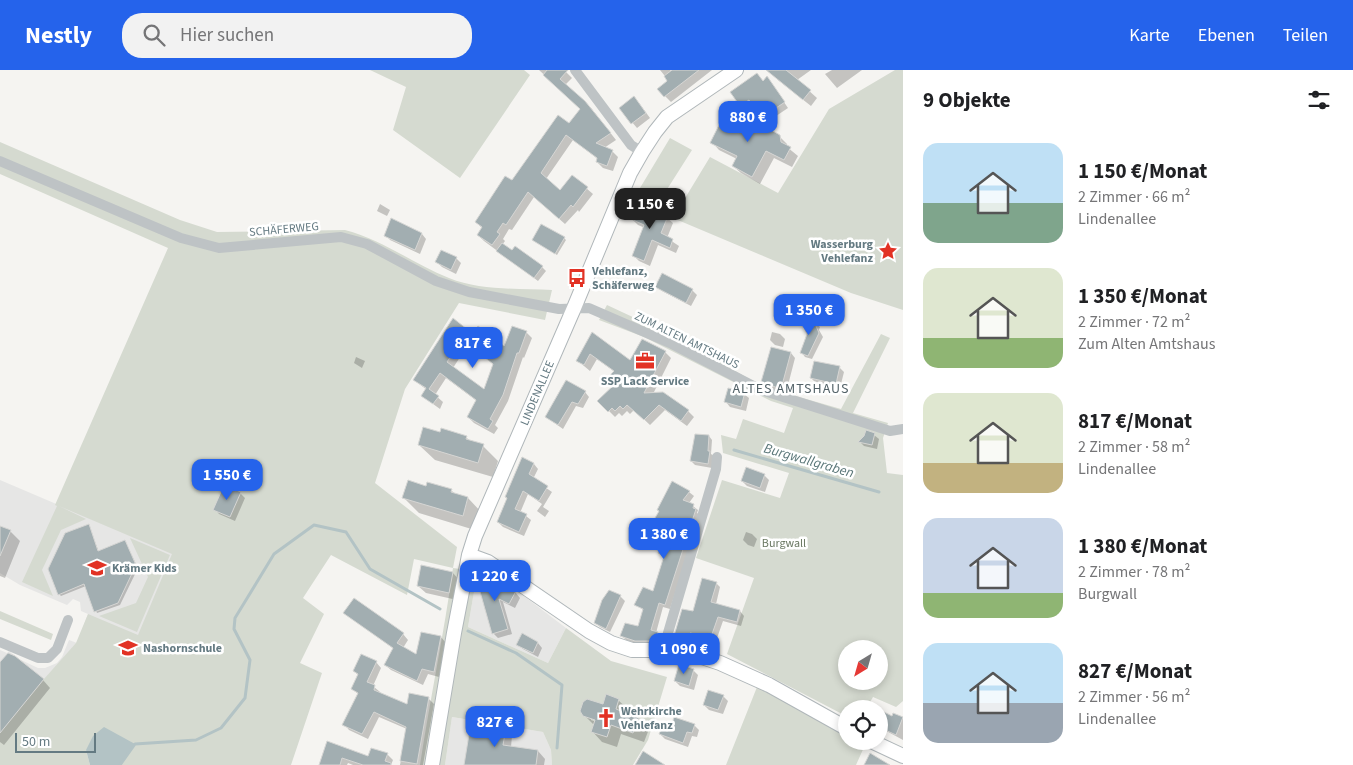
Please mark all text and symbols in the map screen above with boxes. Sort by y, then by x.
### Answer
search box [122,13,472,58]
text: Nestly [25,18,92,53]
icon: search [140,21,168,49]
text: Hier suchen [180,22,274,49]
text: Karte [1129,23,1170,48]
text: Ebenen [1198,23,1255,48]
text: Teilen [1283,23,1328,48]
text: 9 Objekte [923,85,1011,115]
icon: filters [1305,86,1333,114]
pin: 880 € [713,100,783,143]
text: 880 € [730,106,767,128]
text: 1 150 €/Monat [1078,156,1207,186]
icon: home [963,163,1023,223]
text: 2 Zimmer · 66 m² [1078,186,1190,208]
pin: 1 150 € [604,188,696,230]
text: 1 150 € [626,193,674,215]
text: Lindenallee [1078,208,1156,230]
street label: SCHÄFERWEG [248,218,320,241]
place label: Wasserburg Vehlefanz [811,236,874,267]
place icon: Wasserburg Vehlefanz [877,240,899,262]
place label: Vehlefanz, Schäferweg [591,263,655,294]
bus stop icon: Vehlefanz, Schäferweg [566,267,588,289]
text: 1 350 €/Monat [1078,281,1207,311]
icon: home [963,288,1023,348]
pin: 1 350 € [763,294,855,336]
text: 1 350 € [785,299,833,321]
street label: ZUM ALTEN AMTSHAUS [631,308,742,373]
text: 2 Zimmer · 72 m² [1078,311,1190,333]
pin: 817 € [438,326,508,369]
text: 817 € [455,332,492,354]
text: Zum Alten Amtshaus [1078,333,1215,355]
office icon: SSP Lack Service [634,350,656,372]
street label: LINDENALLEE [516,358,559,428]
place label: SSP Lack Service [601,373,689,390]
district label: ALTES AMTSHAUS [733,379,849,399]
text: 817 €/Monat [1078,406,1192,436]
icon: home [963,413,1023,473]
text: 2 Zimmer · 58 m² [1078,436,1190,458]
water label: Burgwallgraben [761,439,856,483]
pin: 1 550 € [181,458,273,501]
text: Lindenallee [1078,458,1156,480]
text: 1 550 € [203,464,251,486]
pin: 1 380 € [618,518,710,560]
text: 1 380 € [640,523,688,545]
text: 1 380 €/Monat [1078,531,1207,561]
park label: Burgwall [762,535,806,552]
icon: home [963,538,1023,598]
school or university icon: Krämer Kids [86,557,108,579]
place label: Krämer Kids [112,560,177,577]
pin: 1 220 € [449,560,541,602]
text: 2 Zimmer · 78 m² [1078,561,1190,583]
text: 1 220 € [471,565,519,587]
text: Burgwall [1078,583,1137,605]
pin: 1 090 € [638,632,730,675]
school or university icon: Nashornschule [117,637,139,659]
text: 1 090 € [660,638,708,660]
place label: Nashornschule [143,640,222,657]
north arrow [838,640,888,690]
map controls [838,640,888,750]
text: 827 €/Monat [1078,656,1192,686]
icon: home [963,663,1023,723]
text: 2 Zimmer · 56 m² [1078,686,1190,708]
button: locate [838,700,888,750]
place label: Wehrkirche Vehlefanz [620,703,682,734]
pin: 827 € [460,706,530,748]
church icon: Wehrkirche Vehlefanz [595,707,617,729]
text: Lindenallee [1078,708,1156,730]
text: 827 € [477,711,514,733]
scale bar [15,730,96,753]
text: 50 m [22,732,50,752]

